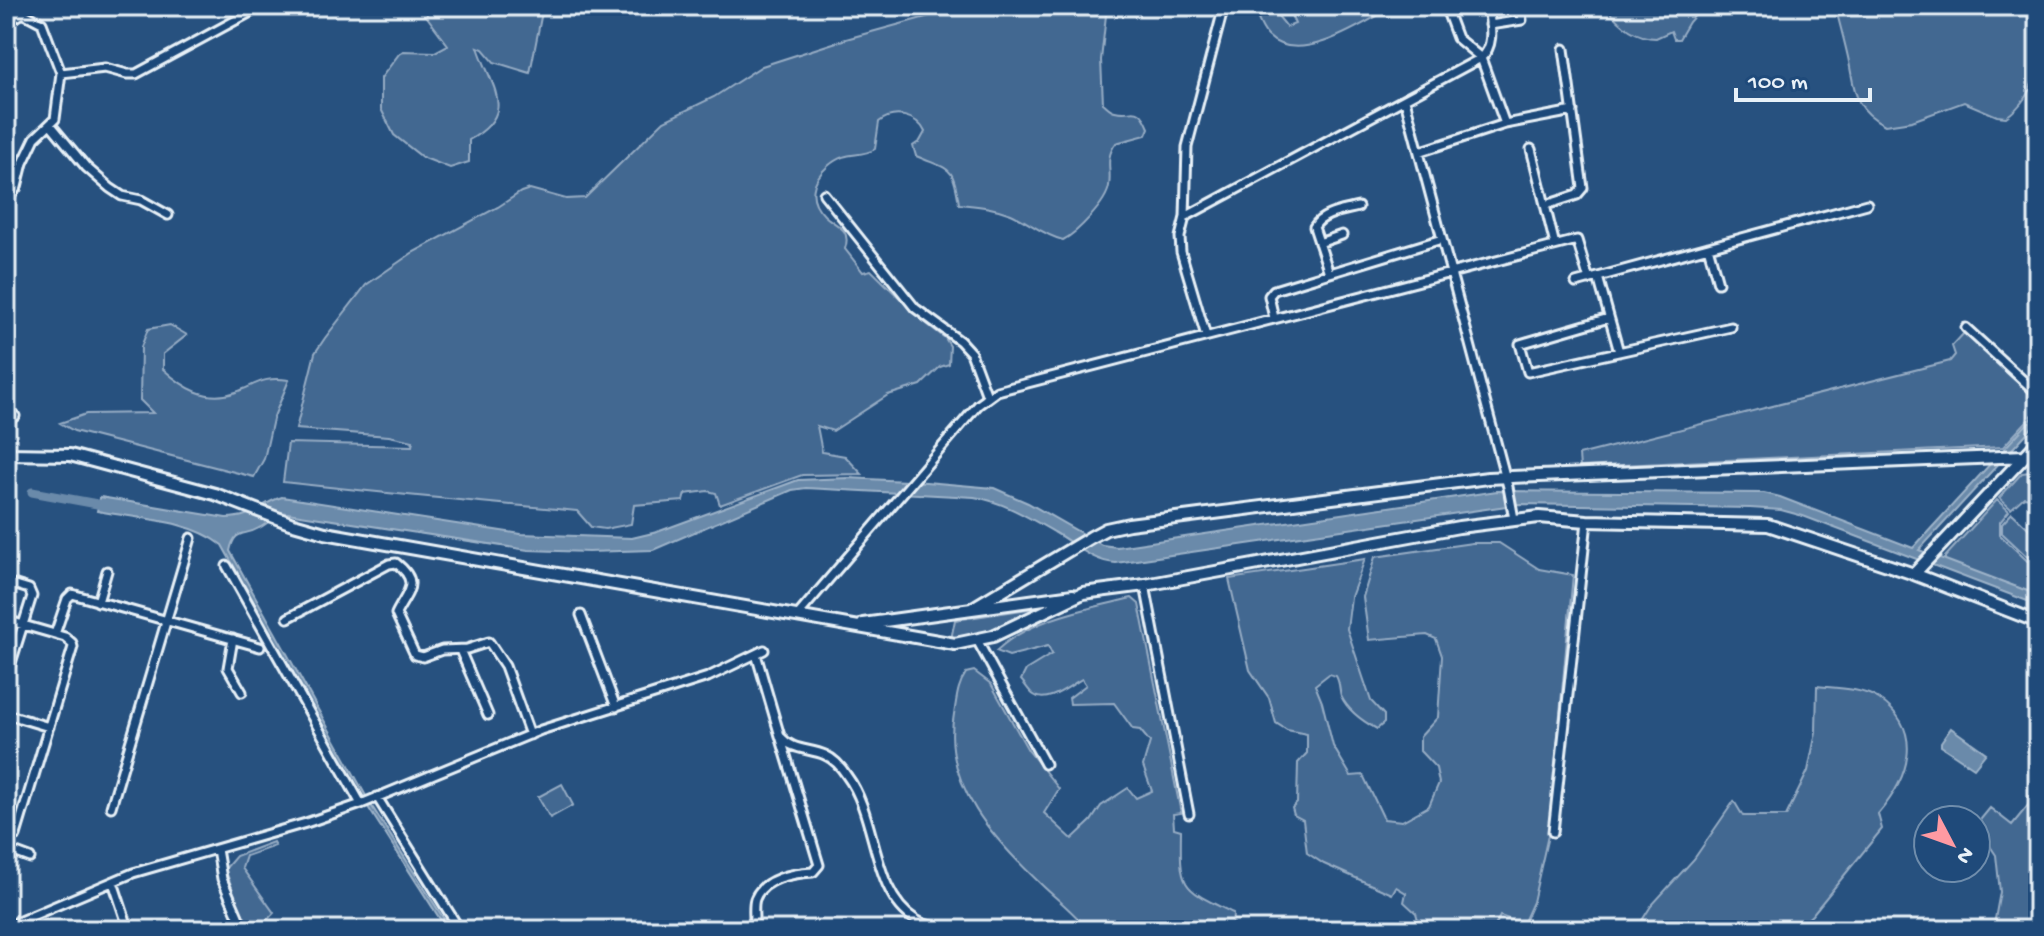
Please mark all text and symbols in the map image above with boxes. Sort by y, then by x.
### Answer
scale bar [1736,52,1870,102]
text: 100 m [1747,69,1808,98]
north arrow [1912,804,1992,884]
text: N [1950,841,1979,868]

